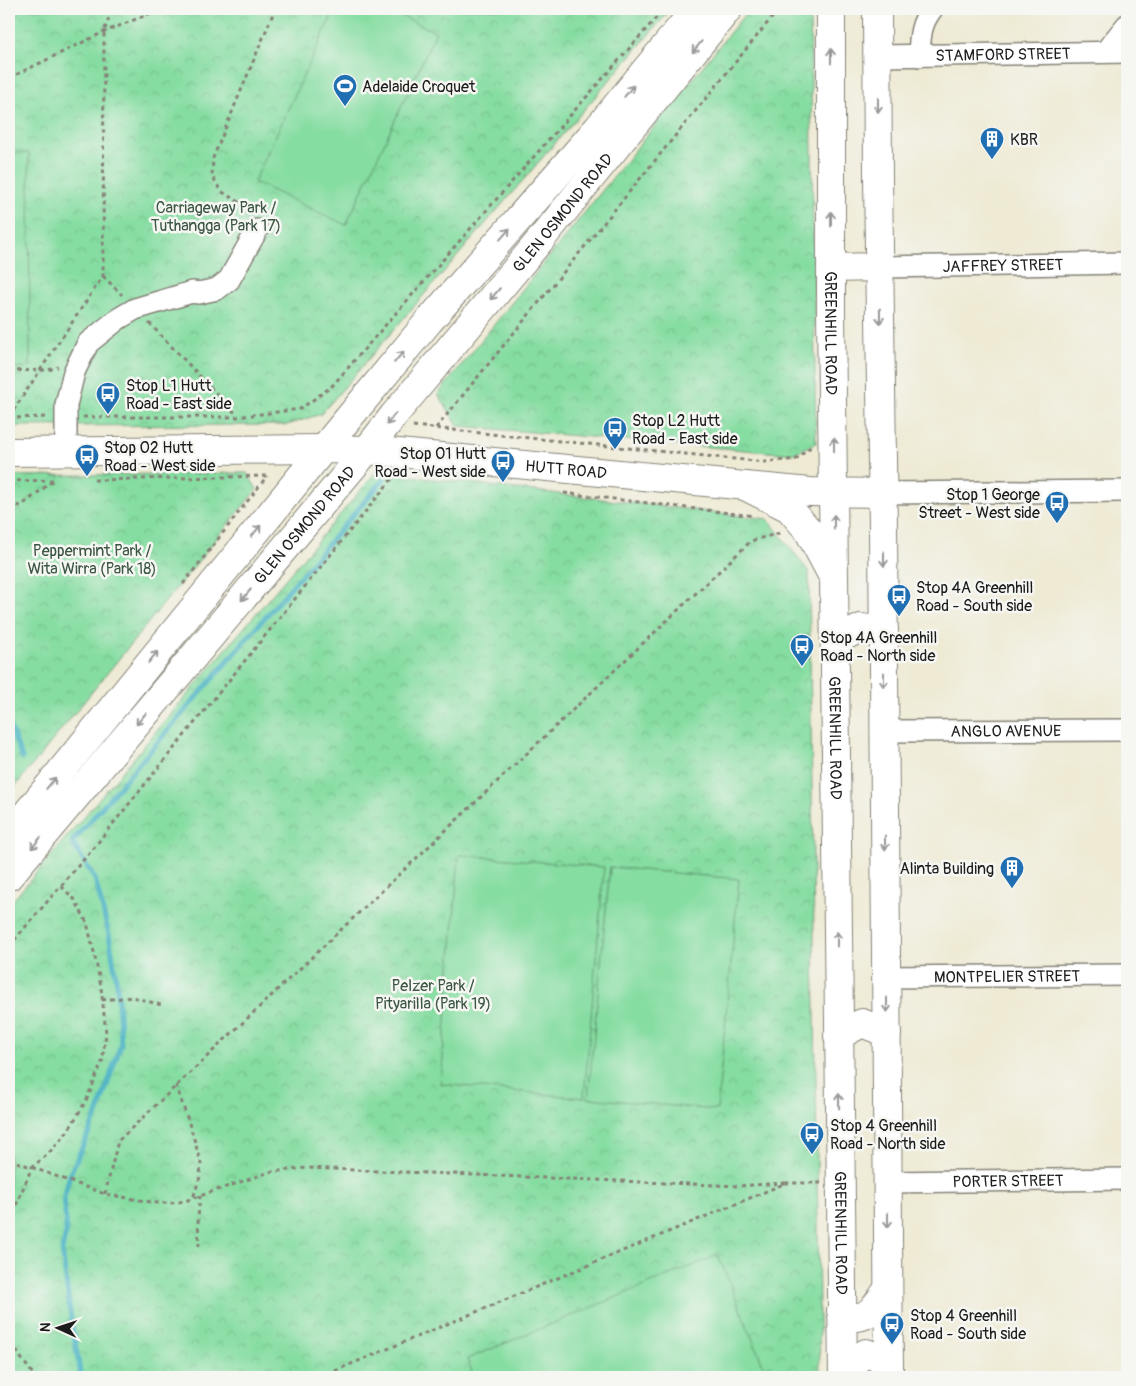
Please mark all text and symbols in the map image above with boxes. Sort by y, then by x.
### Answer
one-way arrow [692,40,703,53]
street label: STAMFORD STREET [935,44,1071,66]
one-way arrow [826,49,836,65]
sports icon: Adelaide Croquet [332,73,358,107]
place label: Adelaide Croquet [362,77,476,97]
one-way arrow [623,85,634,98]
one-way arrow [873,96,883,113]
building icon: KBR [979,126,1005,160]
place label: KBR [1010,130,1038,150]
street label: GLEN OSMOND ROAD [509,150,618,277]
park label: Carriageway Park / Tuthangga (Park 17) [151,198,281,236]
one-way arrow [826,211,836,228]
one-way arrow [499,228,511,241]
street label: JAFFREY STREET [942,255,1064,277]
street label: GREENHILL ROAD [820,271,841,395]
one-way arrow [489,288,500,301]
one-way arrow [875,307,885,323]
one-way arrow [393,351,404,364]
place label: Stop L1 Hutt Road - East side [126,376,232,414]
bus stop icon: Stop L1 Hutt Road - East side [95,381,121,415]
place label: Stop L2 Hutt Road - East side [632,411,738,449]
one-way arrow [385,412,396,425]
bus stop icon: Stop L2 Hutt Road - East side [602,416,628,450]
one-way arrow [829,437,838,453]
place label: Stop O2 Hutt Road - West side [104,438,216,476]
bus stop icon: Stop O2 Hutt Road - West side [74,443,100,477]
place label: Stop O1 Hutt Road - West side [375,444,487,482]
bus stop icon: Stop O1 Hutt Road - West side [490,449,516,483]
street label: HUTT ROAD [524,456,608,484]
street label: GLEN OSMOND ROAD [250,462,360,588]
place label: Stop 1 George Street - West side [918,485,1040,523]
bus stop icon: Stop 1 George Street - West side [1044,490,1070,524]
one-way arrow [829,514,839,530]
one-way arrow [250,525,261,538]
park label: Peppermint Park / Wita Wirra (Park 18) [27,541,157,579]
one-way arrow [879,551,889,567]
place label: Stop 4A Greenhill Road - South side [916,578,1033,616]
bus stop icon: Stop 4A Greenhill Road - South side [886,583,912,617]
one-way arrow [240,588,251,601]
place label: Stop 4A Greenhill Road - North side [820,628,937,666]
bus stop icon: Stop 4A Greenhill Road - North side [789,633,815,667]
one-way arrow [148,651,159,664]
one-way arrow [879,672,889,688]
street label: GREENHILL ROAD [824,676,846,800]
one-way arrow [135,712,146,725]
street label: ANGLO AVENUE [951,721,1061,742]
one-way arrow [45,777,56,790]
one-way arrow [880,834,890,850]
one-way arrow [31,837,42,850]
building icon: Alinta Building [999,855,1025,889]
place label: Alinta Building [899,859,994,879]
one-way arrow [832,931,842,947]
street label: MONTPELIER STREET [934,966,1080,988]
park label: Pelzer Park / Pityarilla (Park 19) [375,976,491,1014]
one-way arrow [882,997,891,1013]
one-way arrow [834,1093,844,1110]
place label: Stop 4 Greenhill Road - North side [830,1116,945,1154]
bus stop icon: Stop 4 Greenhill Road - North side [799,1121,825,1155]
street label: GREENHILL ROAD [830,1171,851,1295]
street label: PORTER STREET [952,1171,1064,1192]
one-way arrow [883,1212,893,1228]
north arrow [32,1304,82,1354]
place label: Stop 4 Greenhill Road - South side [910,1306,1026,1344]
bus stop icon: Stop 4 Greenhill Road - South side [879,1311,905,1345]
text: N [37,1322,54,1333]

